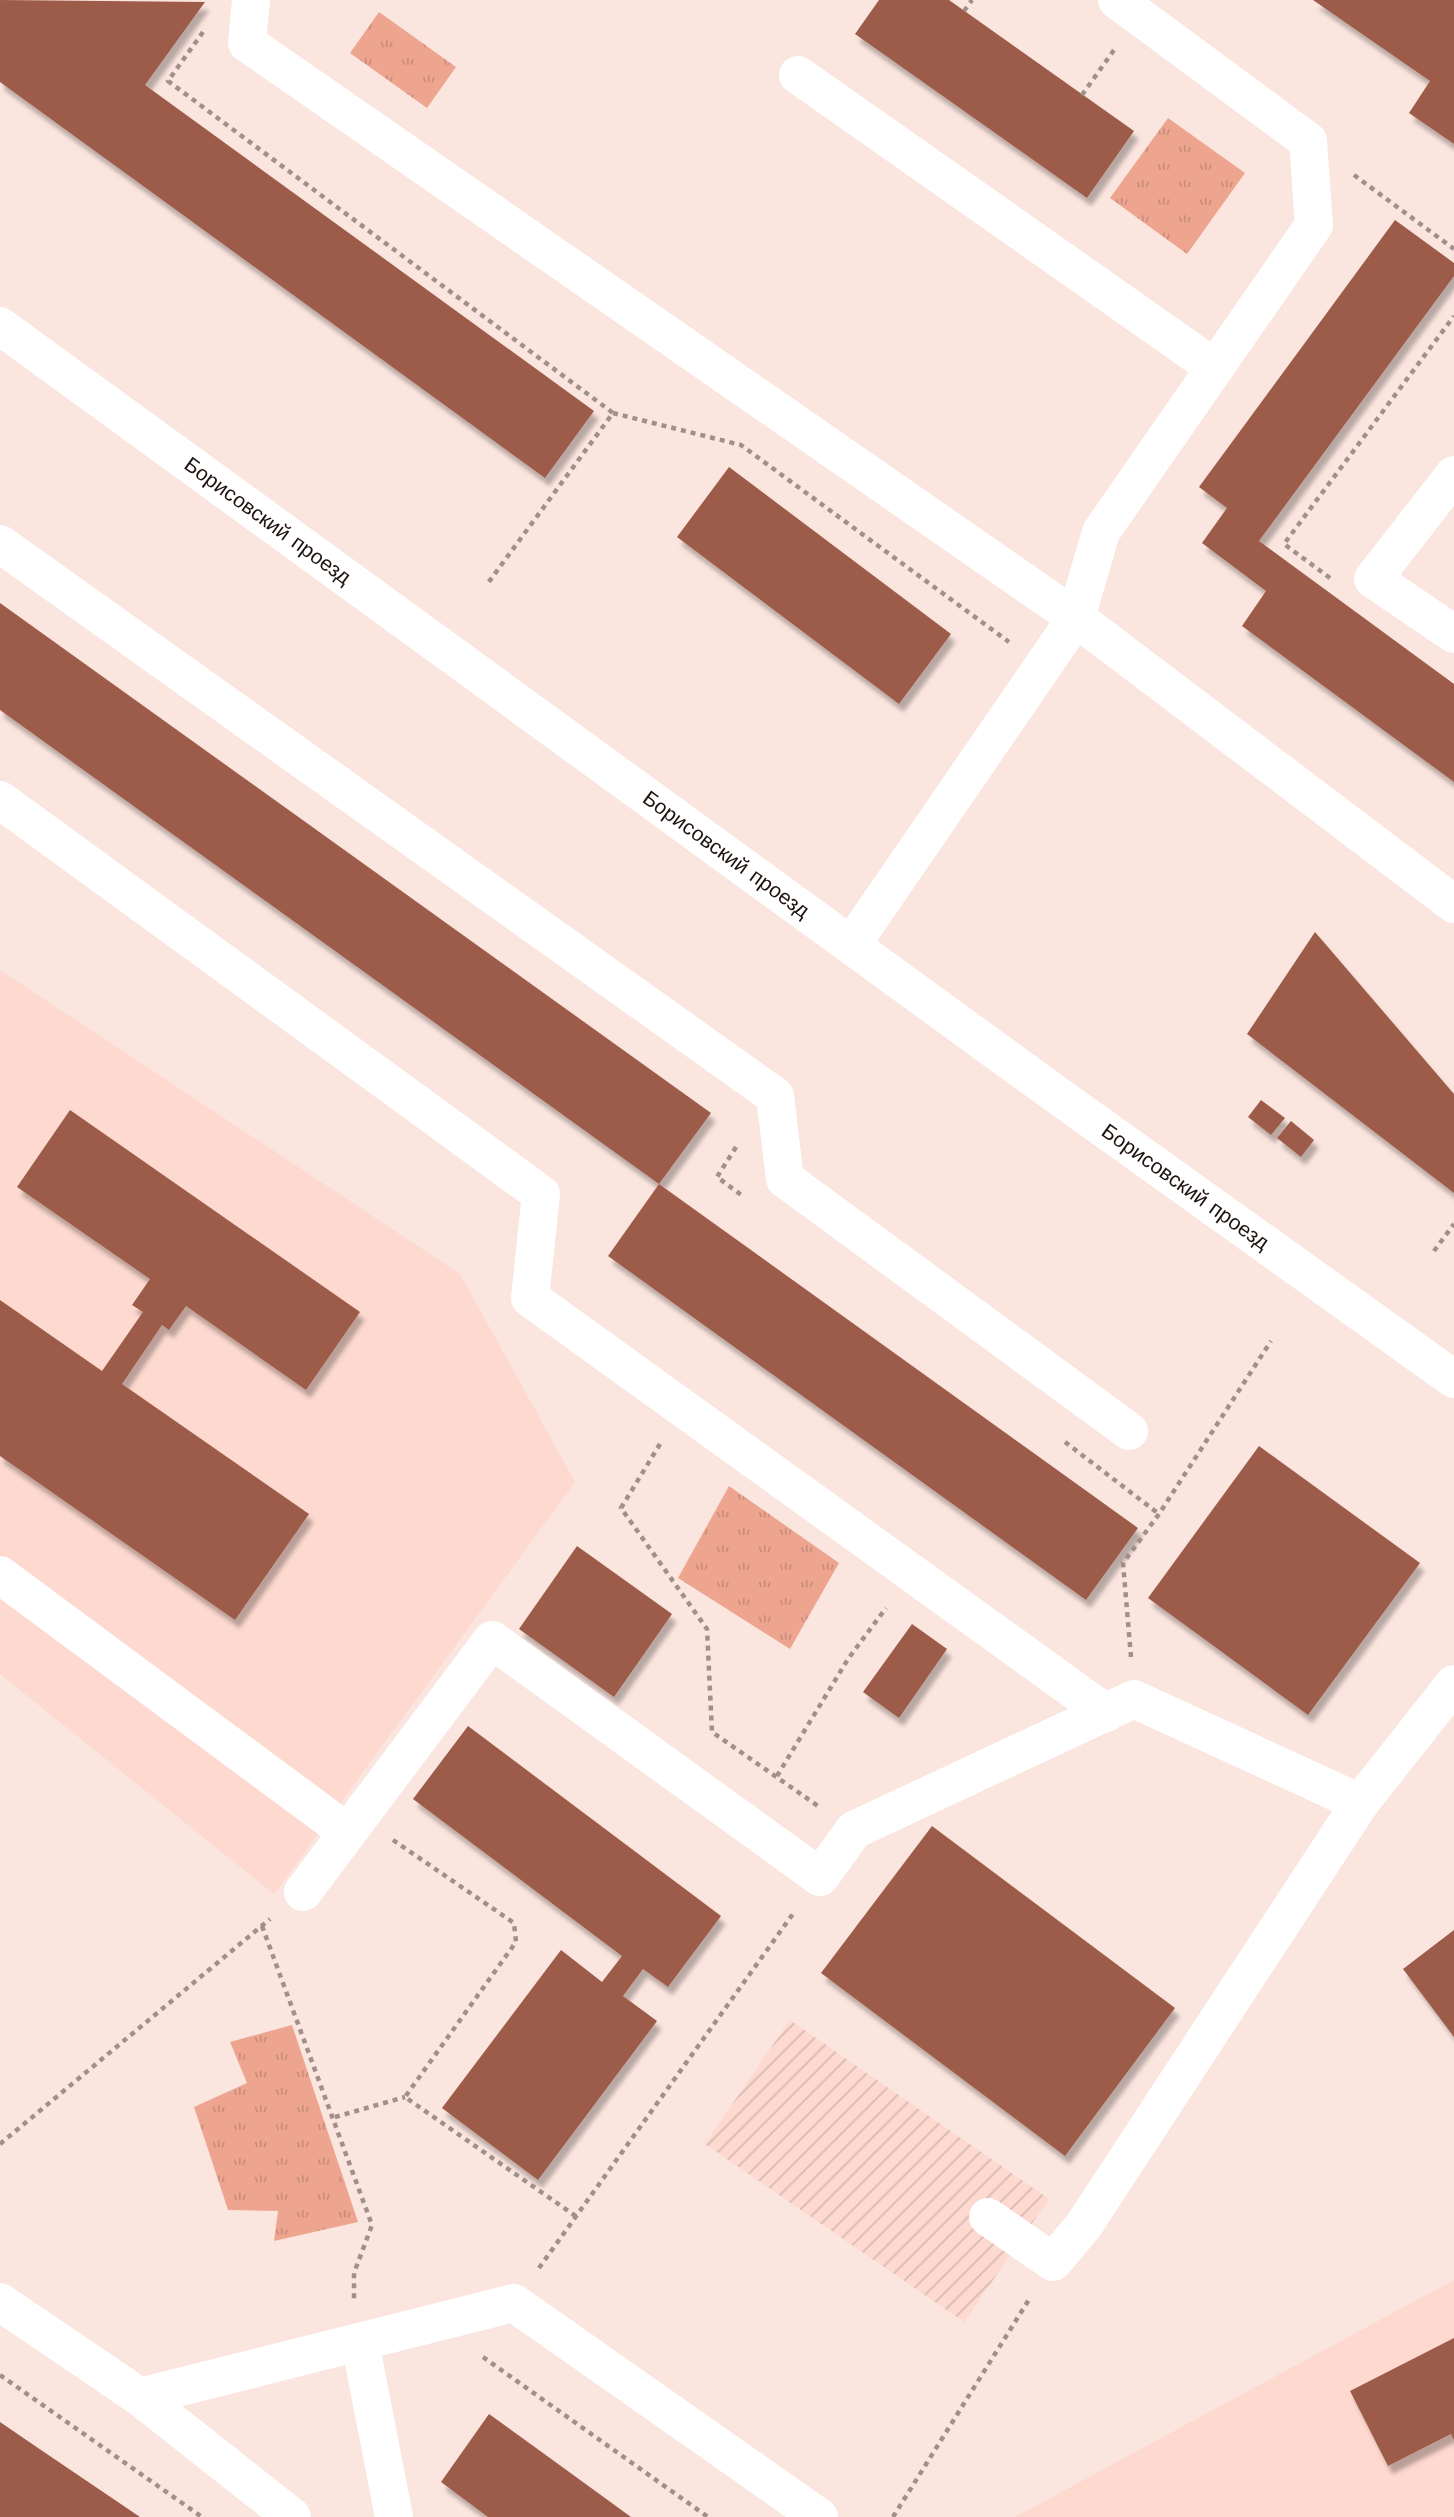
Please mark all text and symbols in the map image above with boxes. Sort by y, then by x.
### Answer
street label: Борисовский проезд [180,451,356,589]
street label: Борисовский проезд [638,785,815,923]
street label: Борисовский проезд [1097,1118,1274,1255]

